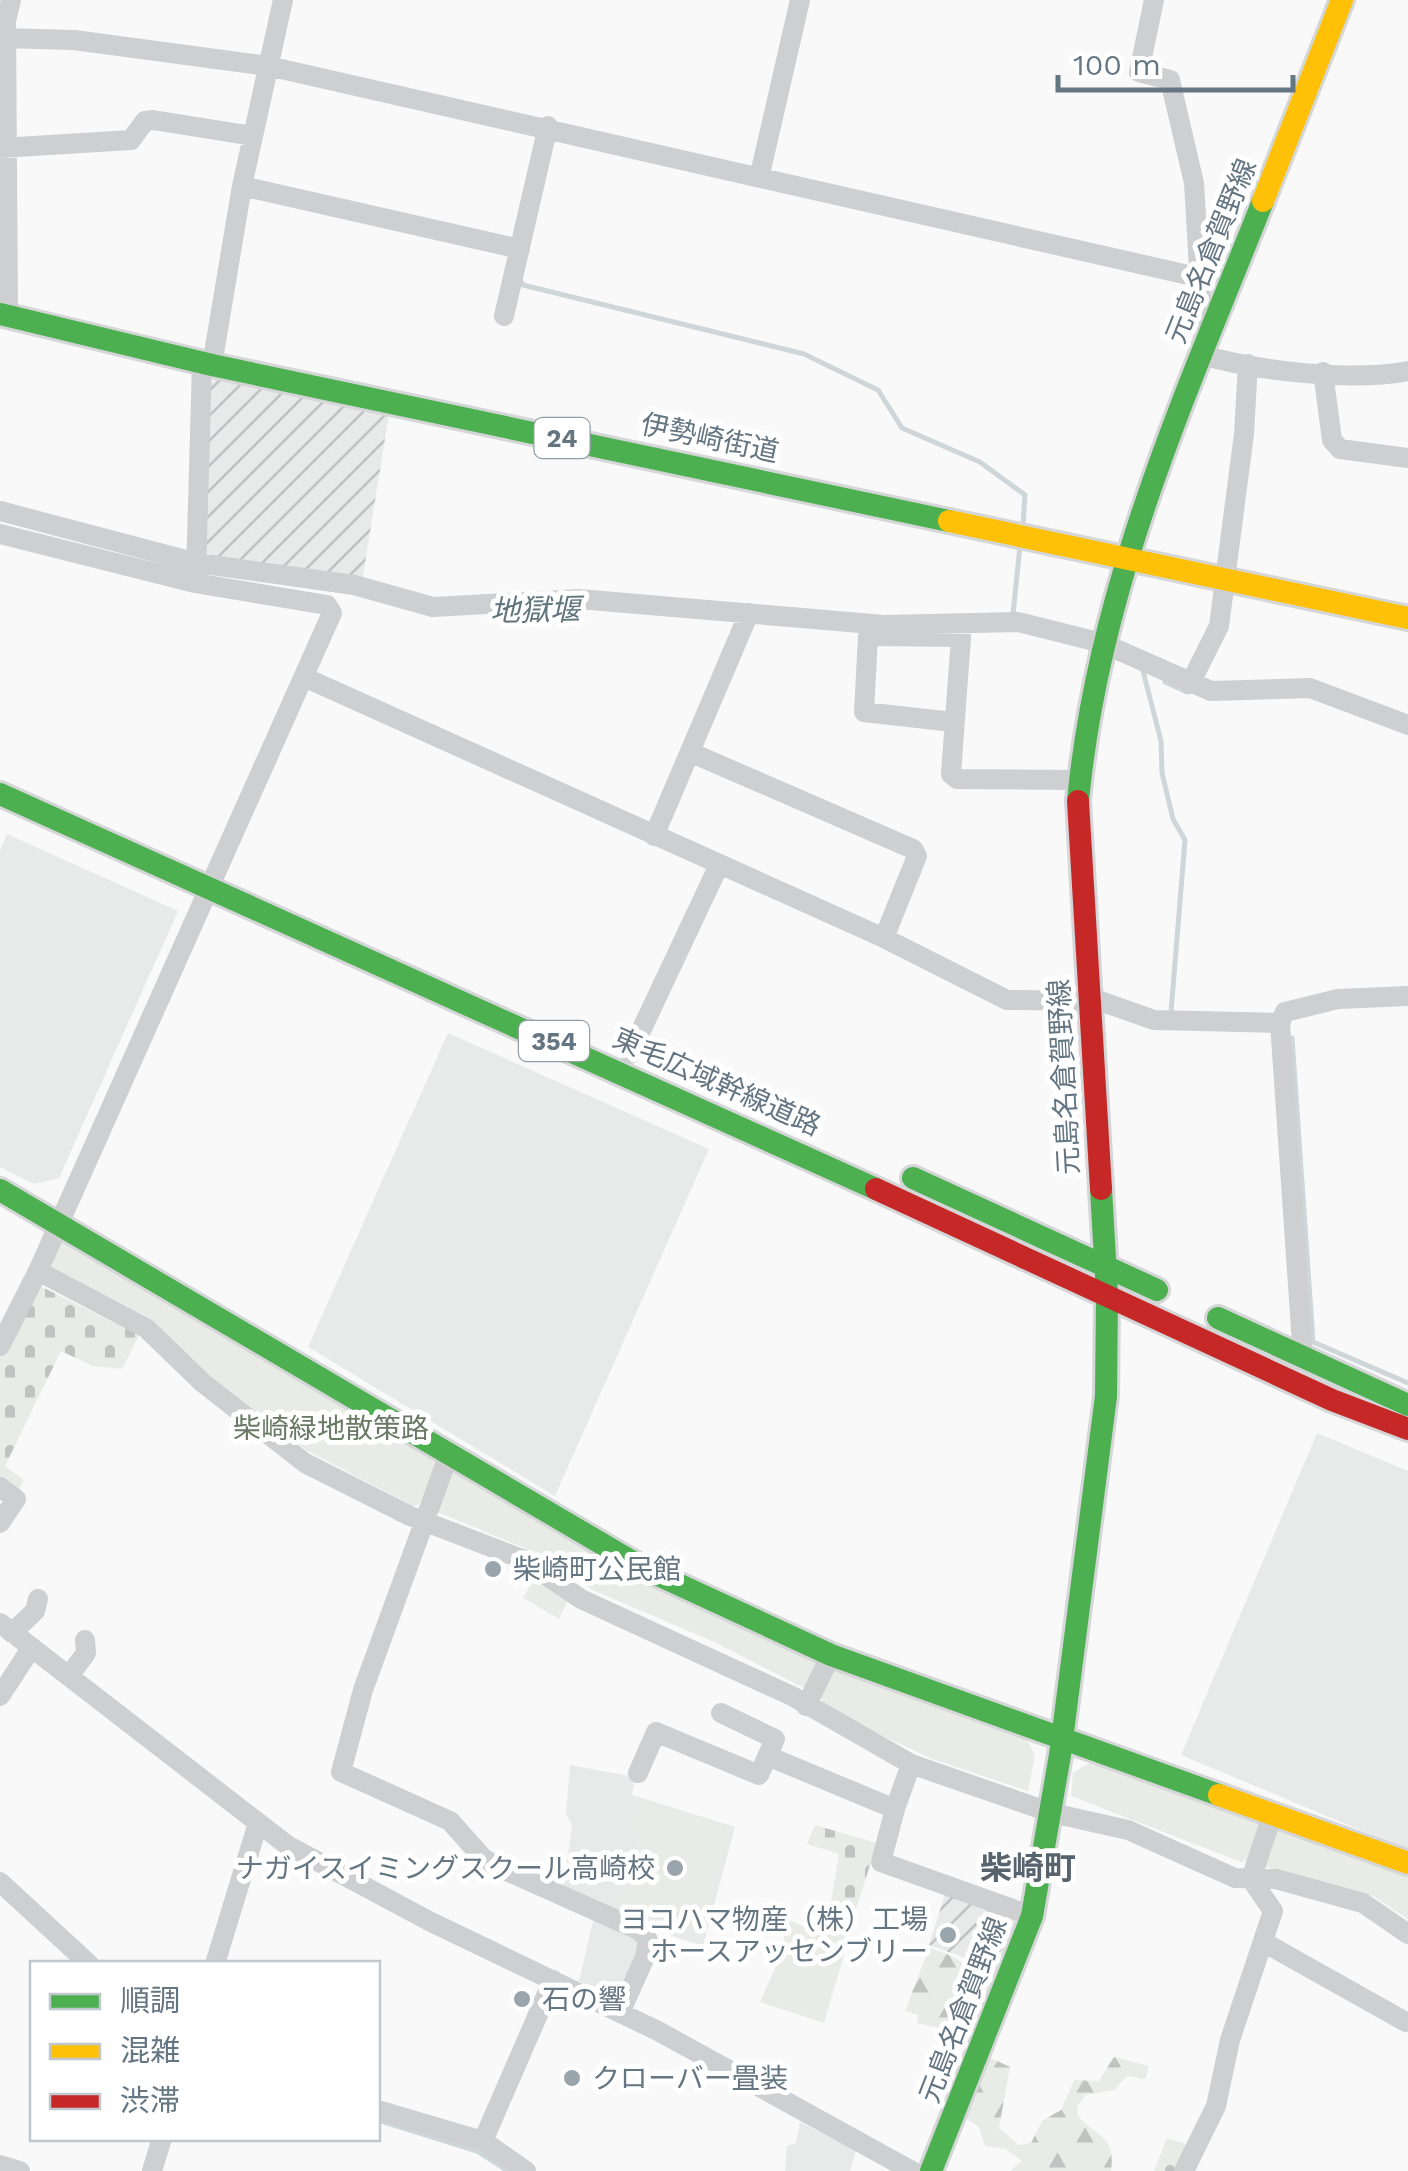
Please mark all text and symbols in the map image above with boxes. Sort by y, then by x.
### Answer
scale bar [1058,30,1293,92]
text: 100 m [1073,47,1161,82]
street label: 元島名倉賀野線 [1159,154,1263,348]
street label: 伊勢崎街道 [638,407,782,469]
road number: 24 [534,418,590,458]
water label: 地獄堰 [490,592,585,628]
street label: 元島名倉賀野線 [1042,978,1086,1176]
road number: 354 [519,1021,589,1061]
street label: 東毛広域幹線道路 [608,1021,826,1143]
park label: 柴崎緑地散策路 [233,1412,429,1445]
place label: 柴崎町公民館 [513,1553,681,1586]
marker: 柴崎町公民館 [482,1558,504,1580]
district label: 柴崎町 [980,1849,1076,1887]
place label: ナガイスイミングスクール高崎校 [236,1852,655,1885]
marker: ナガイスイミングスクール高崎校 [664,1857,686,1879]
place label: ヨコハマ物産（株）工場 ホースアッセンブリー [620,1903,928,1968]
street label: 元島名倉賀野線 [912,1913,1014,2107]
marker: ヨコハマ物産（株）工場 ホースアッセンブリー [937,1924,959,1946]
legend [30,1961,380,2141]
text: 順調 [120,1983,180,2018]
place label: 石の響 [542,1983,626,2016]
marker: 石の響 [511,1988,533,2010]
text: 混雑 [120,2033,180,2068]
place label: クローバー畳装 [592,2062,788,2095]
marker: クローバー畳装 [561,2067,583,2089]
text: 渋滞 [120,2083,180,2118]

